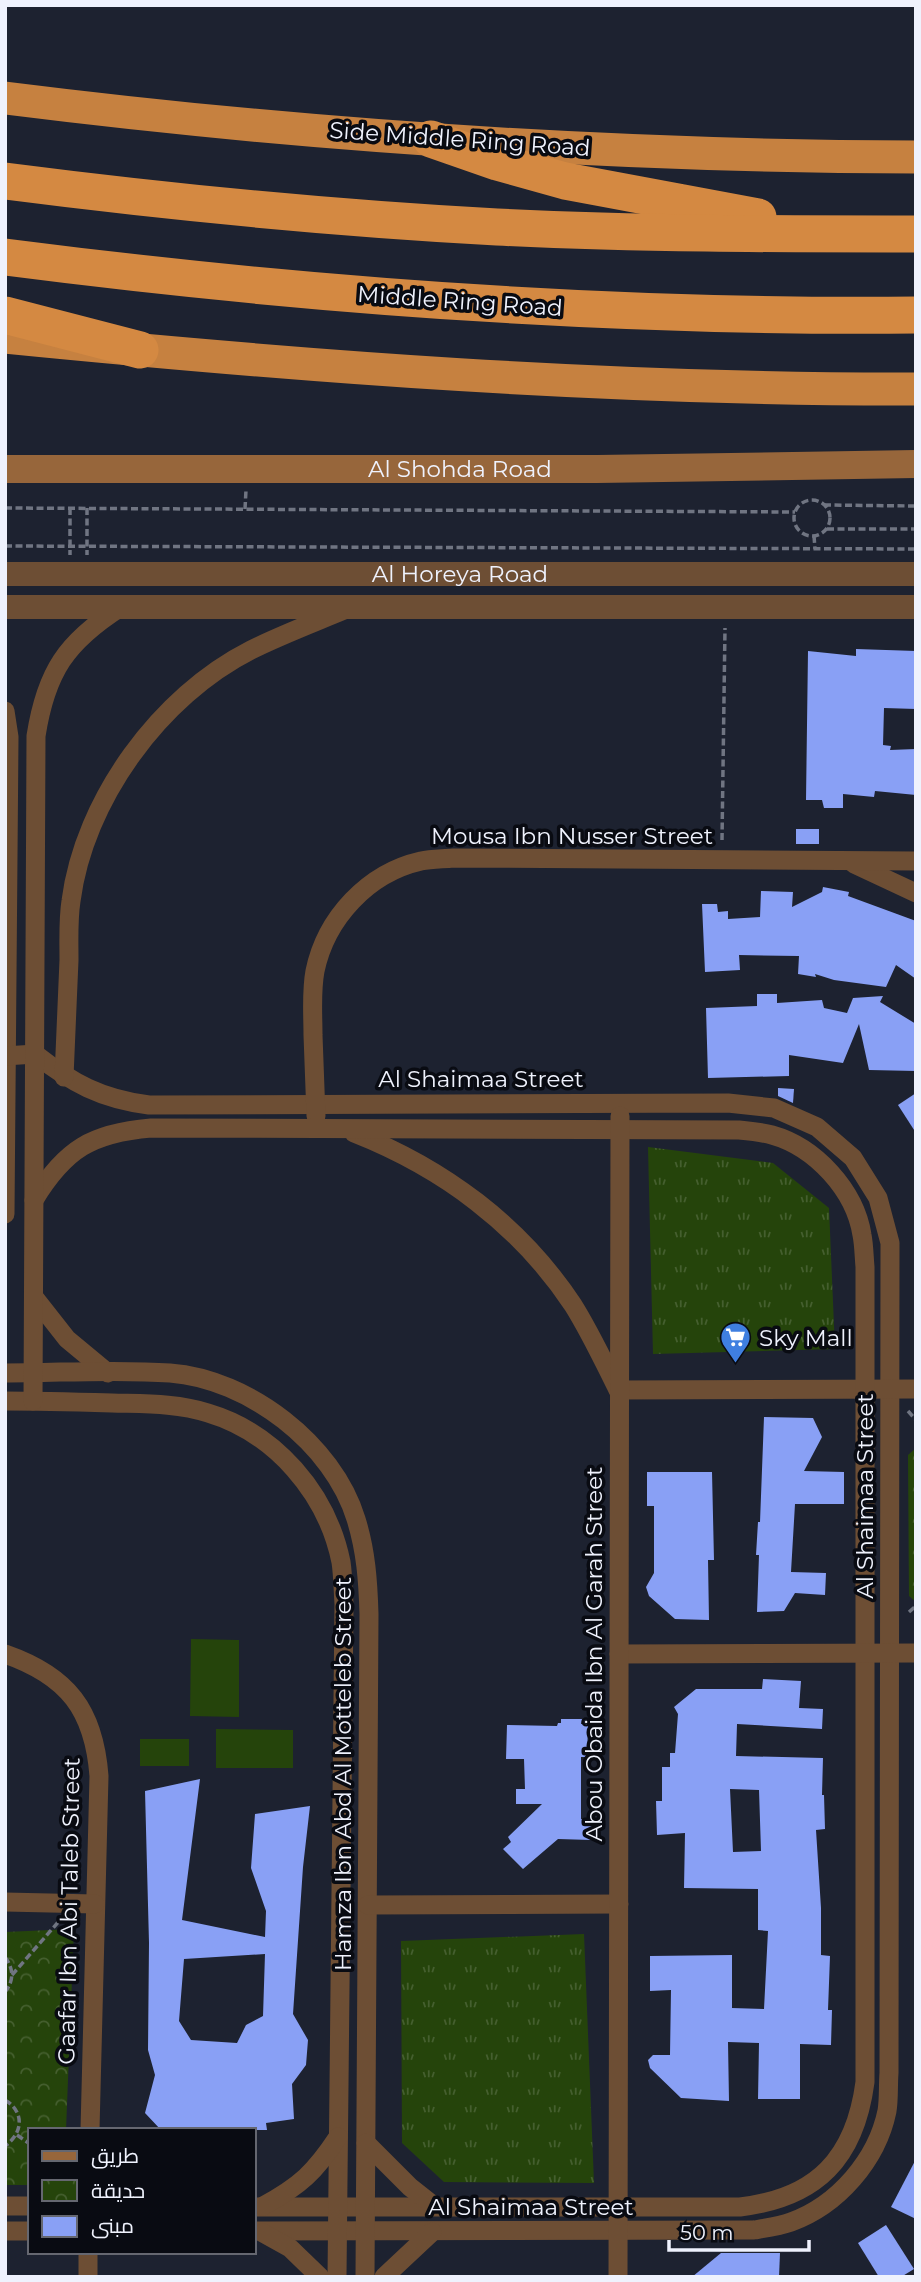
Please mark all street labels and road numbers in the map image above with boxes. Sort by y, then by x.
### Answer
street label: Side Middle Ring Road [329,116,591,162]
street label: Middle Ring Road [356,280,564,322]
street label: Al Shohda Road [368,455,552,483]
street label: Al Horeya Road [372,560,548,588]
street label: Mousa Ibn Nusser Street [431,822,713,850]
street label: Al Shaimaa Street [378,1065,584,1093]
street label: Al Shaimaa Street [851,1393,879,1599]
street label: Abou Obaida Ibn Al Garah Street [580,1467,608,1841]
street label: Hamza Ibn Abd Al Motteleb Street [329,1577,357,1971]
street label: Gaafar Ibn Abi Taleb Street [52,1757,86,2065]
street label: Al Shaimaa Street [428,2193,634,2221]

